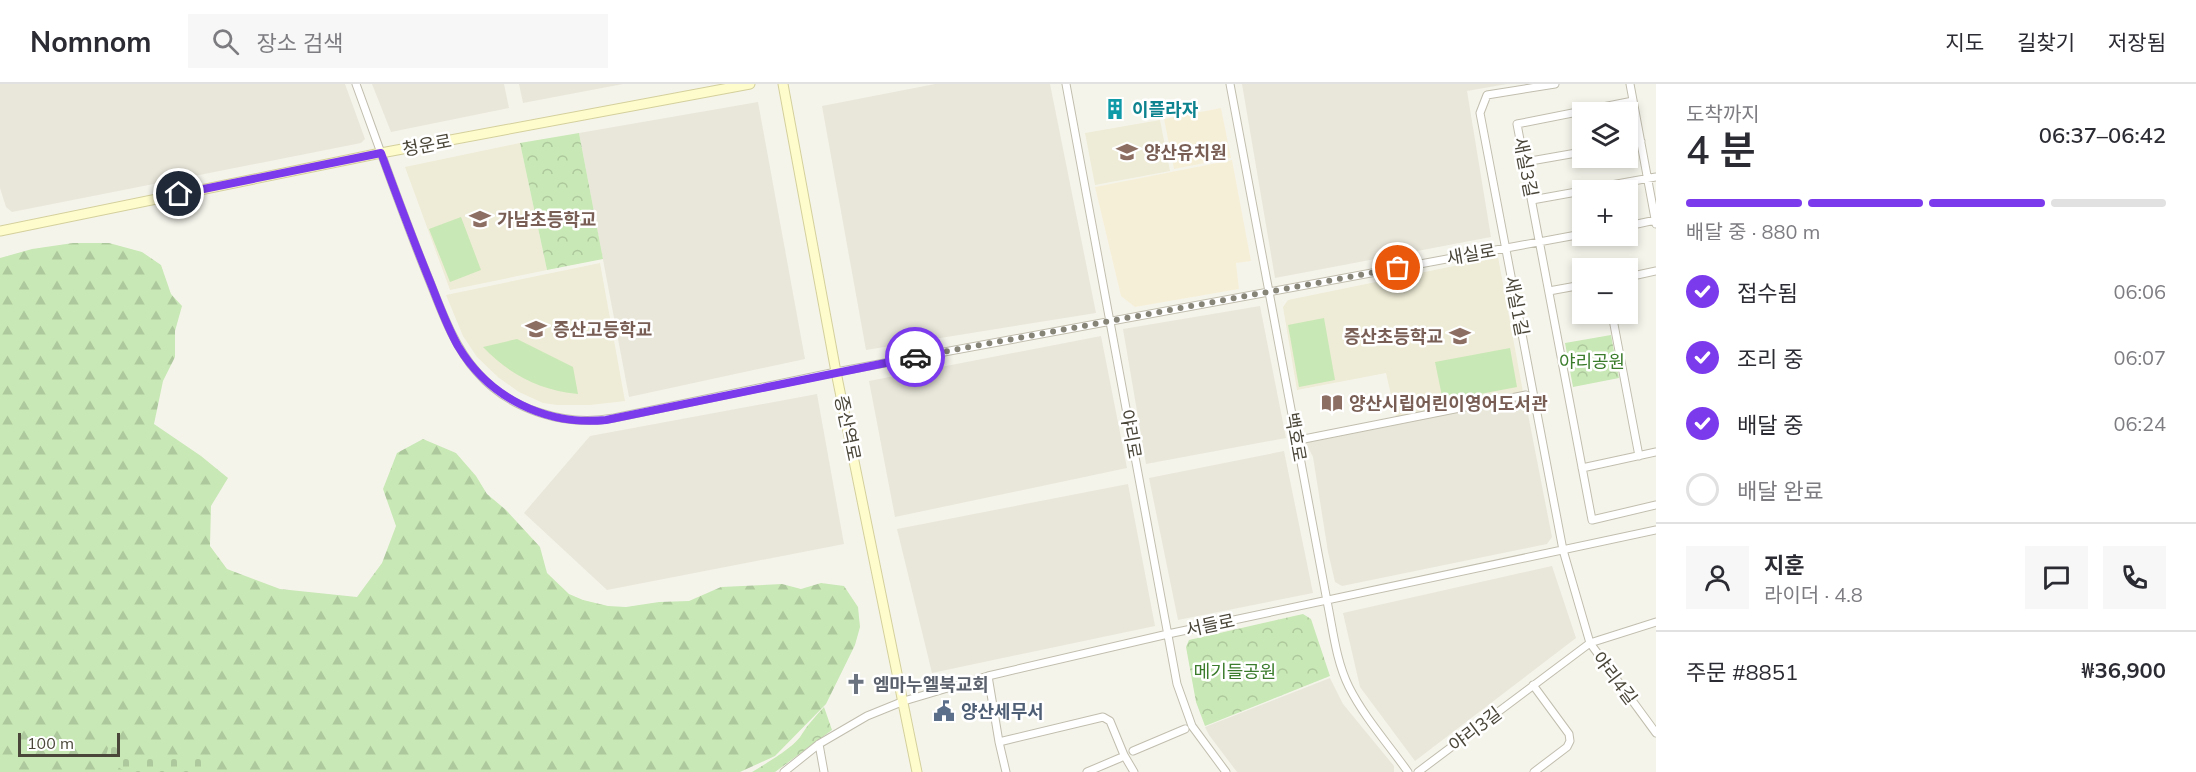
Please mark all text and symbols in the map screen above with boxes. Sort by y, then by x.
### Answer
search box [188,14,608,68]
text: Nomnom [30,24,152,59]
icon: search [209,25,242,58]
text: 장소 검색 [257,29,343,57]
text: 지도 [1945,29,1984,55]
text: 길찾기 [2017,29,2075,55]
text: 저장됨 [2108,29,2166,55]
building icon: 이플라자 [1103,97,1127,121]
place label: 이플라자 [1132,98,1199,121]
text: 도착까지 [1686,101,1760,126]
map controls [1572,102,1638,324]
button: layers [1572,102,1638,168]
text: 06:37–06:42 [2039,121,2166,149]
text: 4 분 [1686,125,1756,174]
street label: 청운로 [400,129,454,161]
street label: 새실3길 [1509,135,1543,199]
school or university icon: 양산유치원 [1115,140,1139,164]
place label: 양산유치원 [1144,141,1227,164]
pin [153,168,204,219]
icon: home [162,177,195,210]
button: + [1572,180,1638,246]
school or university icon: 가남초등학교 [468,207,492,231]
place label: 가남초등학교 [497,208,596,231]
text: 배달 중 · 880 m [1686,219,1820,244]
street label: 새실로 [1445,238,1497,270]
pin [1372,242,1423,293]
icon: bag [1381,251,1414,284]
button: − [1572,258,1638,324]
street label: 새실1길 [1500,274,1534,338]
icon: check [1686,275,1719,308]
text: 접수됨 [1737,279,1798,307]
text: 06:06 [2113,279,2166,304]
school or university icon: 증산고등학교 [524,317,548,341]
place label: 증산고등학교 [553,318,652,341]
school or university icon: 증산초등학교 [1448,324,1472,348]
place label: 증산초등학교 [1344,325,1443,348]
courier [885,327,945,387]
icon: car [899,341,932,374]
icon: check [1686,341,1719,374]
text: 조리 중 [1737,345,1803,373]
text: 06:07 [2113,345,2166,370]
park label: 야리공원 [1559,350,1625,373]
library icon: 양산시립어린이영어도서관 [1320,391,1344,415]
place label: 양산시립어린이영어도서관 [1349,392,1548,415]
street label: 증산역로 [830,393,866,463]
icon: check [1686,407,1719,440]
street label: 야리로 [1115,408,1147,460]
street label: 백호로 [1280,411,1312,463]
text: 배달 중 [1737,411,1803,439]
text: 06:24 [2113,411,2166,436]
text: 배달 완료 [1737,477,1824,505]
button: person [1686,546,1749,609]
button: chat [2025,546,2088,609]
button: phone [2103,546,2166,609]
text: 지훈 [1764,551,1804,579]
text: 라이더 · 4.8 [1764,582,1863,607]
street label: 서들로 [1183,609,1237,641]
street label: 야리4길 [1588,647,1642,709]
text: ₩36,900 [2081,656,2166,684]
text: 주문 #8851 [1686,658,1798,686]
park label: 메기들공원 [1194,660,1276,683]
church icon: 엠마누엘북교회 [844,672,868,696]
place label: 엠마누엘북교회 [873,673,989,696]
public building icon: 양산세무서 [932,699,956,723]
place label: 양산세무서 [961,700,1044,723]
street label: 야리3길 [1444,702,1506,756]
scale bar [18,730,120,758]
text: 100 m [27,733,74,753]

